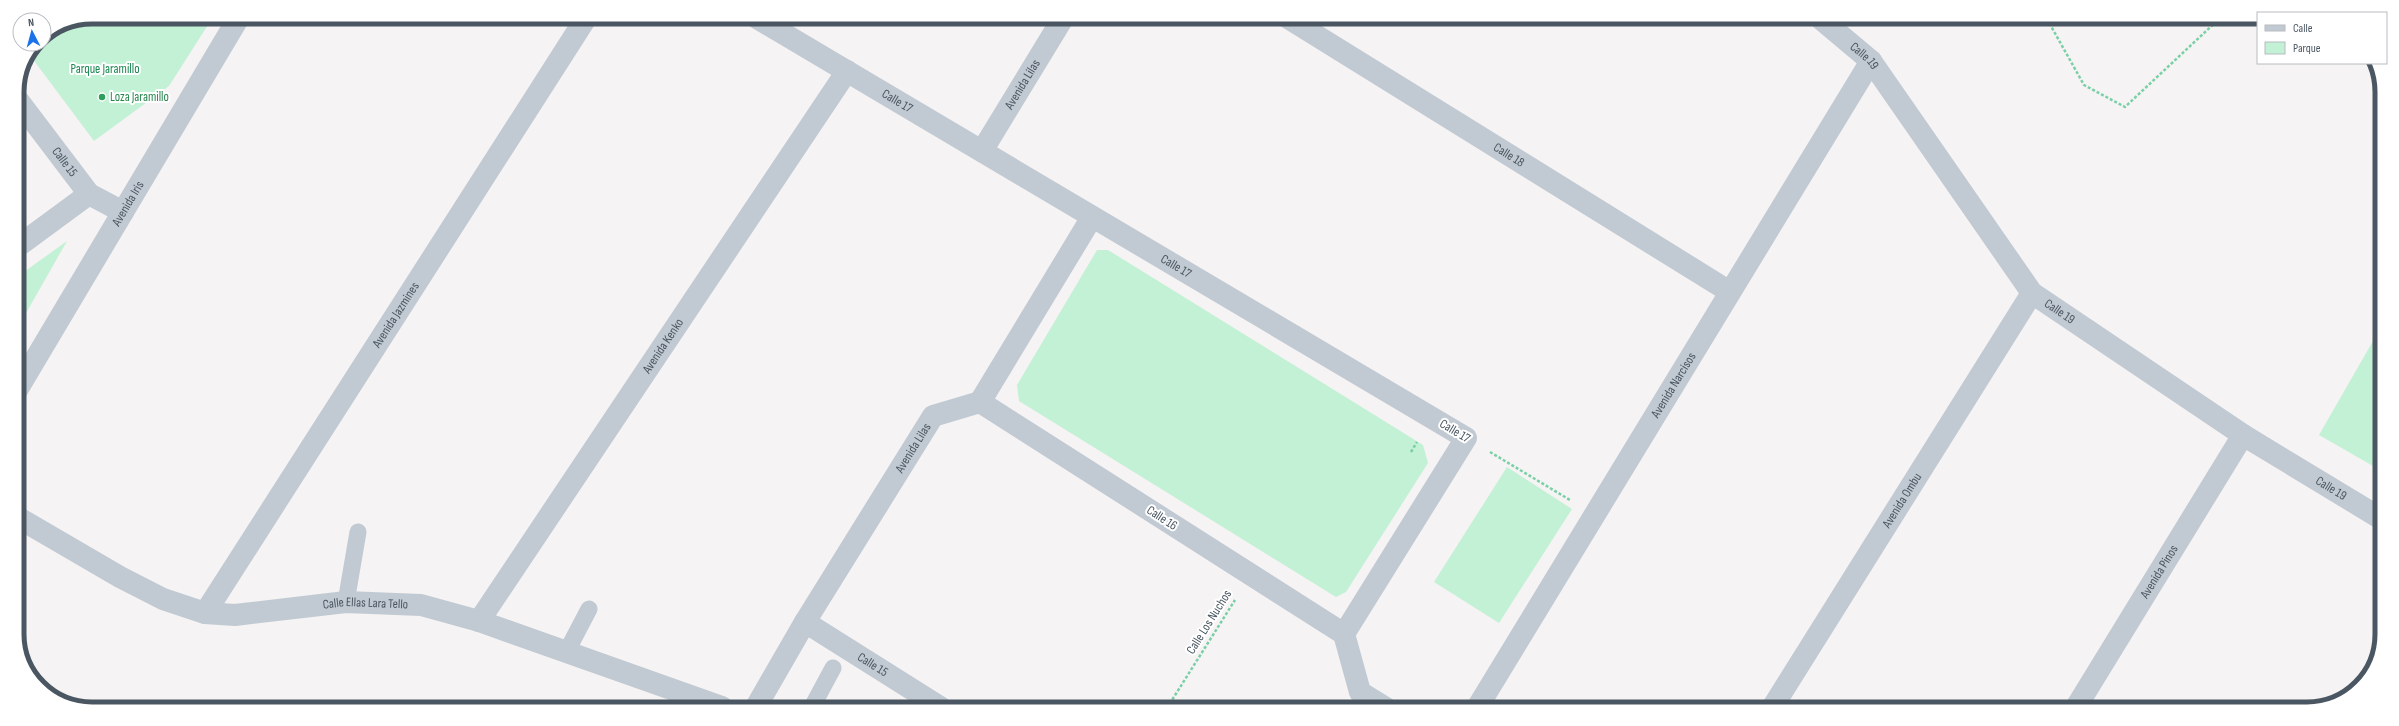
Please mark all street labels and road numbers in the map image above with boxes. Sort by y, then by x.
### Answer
street label: Calle 19 [1847,39,1883,73]
street label: Avenida Lilas [1001,56,1044,113]
street label: Calle 17 [879,86,916,117]
street label: Calle 18 [1491,139,1528,171]
street label: Calle 15 [48,144,81,180]
street label: Avenida Iris [108,178,148,230]
street label: Calle 17 [1158,251,1195,282]
street label: Avenida Jazmines [368,279,423,352]
street label: Calle 19 [2041,296,2078,328]
street label: Avenida Kenko [638,315,687,377]
street label: Avenida Narcisos [1647,349,1700,422]
street label: Calle 17 [1437,416,1474,447]
street label: Avenida Lilas [891,420,935,477]
street label: Avenida Ombu [1878,470,1925,532]
street label: Calle 19 [2313,473,2350,504]
street label: Calle 16 [1144,502,1181,534]
street label: Avenida Pinos [2136,542,2182,602]
street label: Calle Los Nuchos [1183,587,1235,657]
street label: Calle Ellas Lara Tello [322,594,408,613]
street label: Calle 15 [854,649,891,680]

